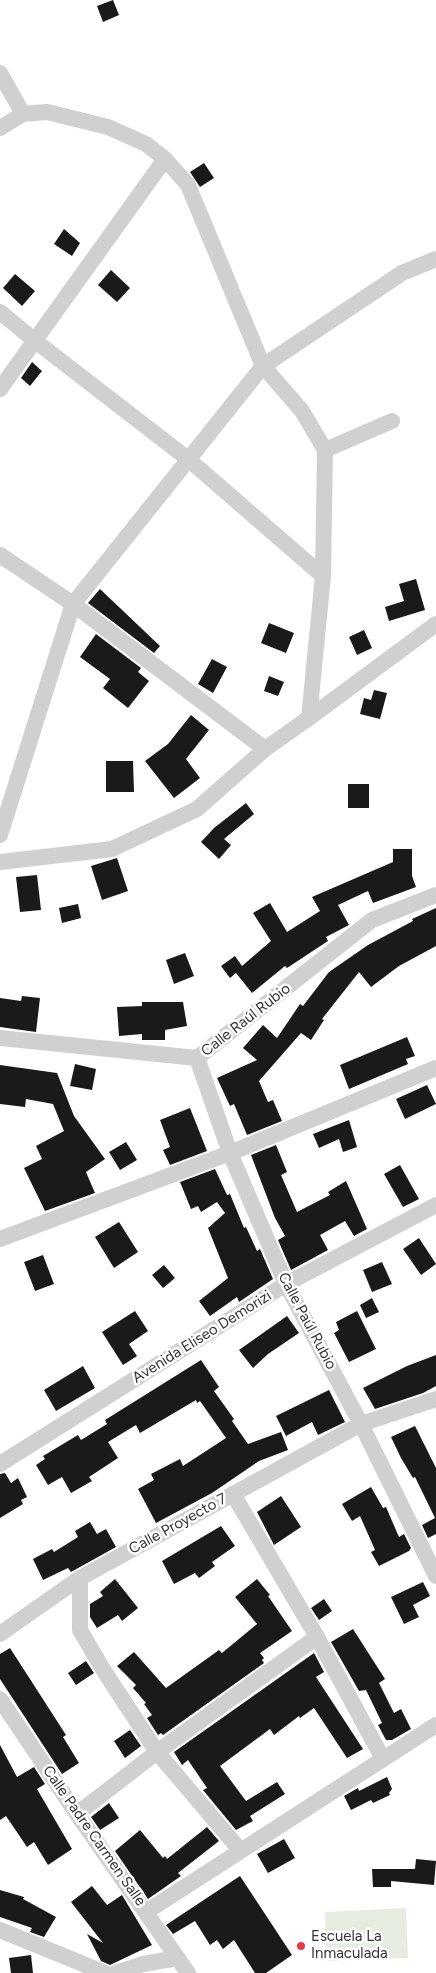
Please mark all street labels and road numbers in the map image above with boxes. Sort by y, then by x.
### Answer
street label: Calle Raúl Rubio [198,980,294,1060]
street label: Calle Paúl Rubio [274,1269,340,1373]
street label: Avenida Eliseo Demorizi [129,1287,275,1387]
street label: Calle Proyecto 7 [126,1490,230,1558]
street label: Calle Padre Carmen Salle [39,1762,149,1910]

